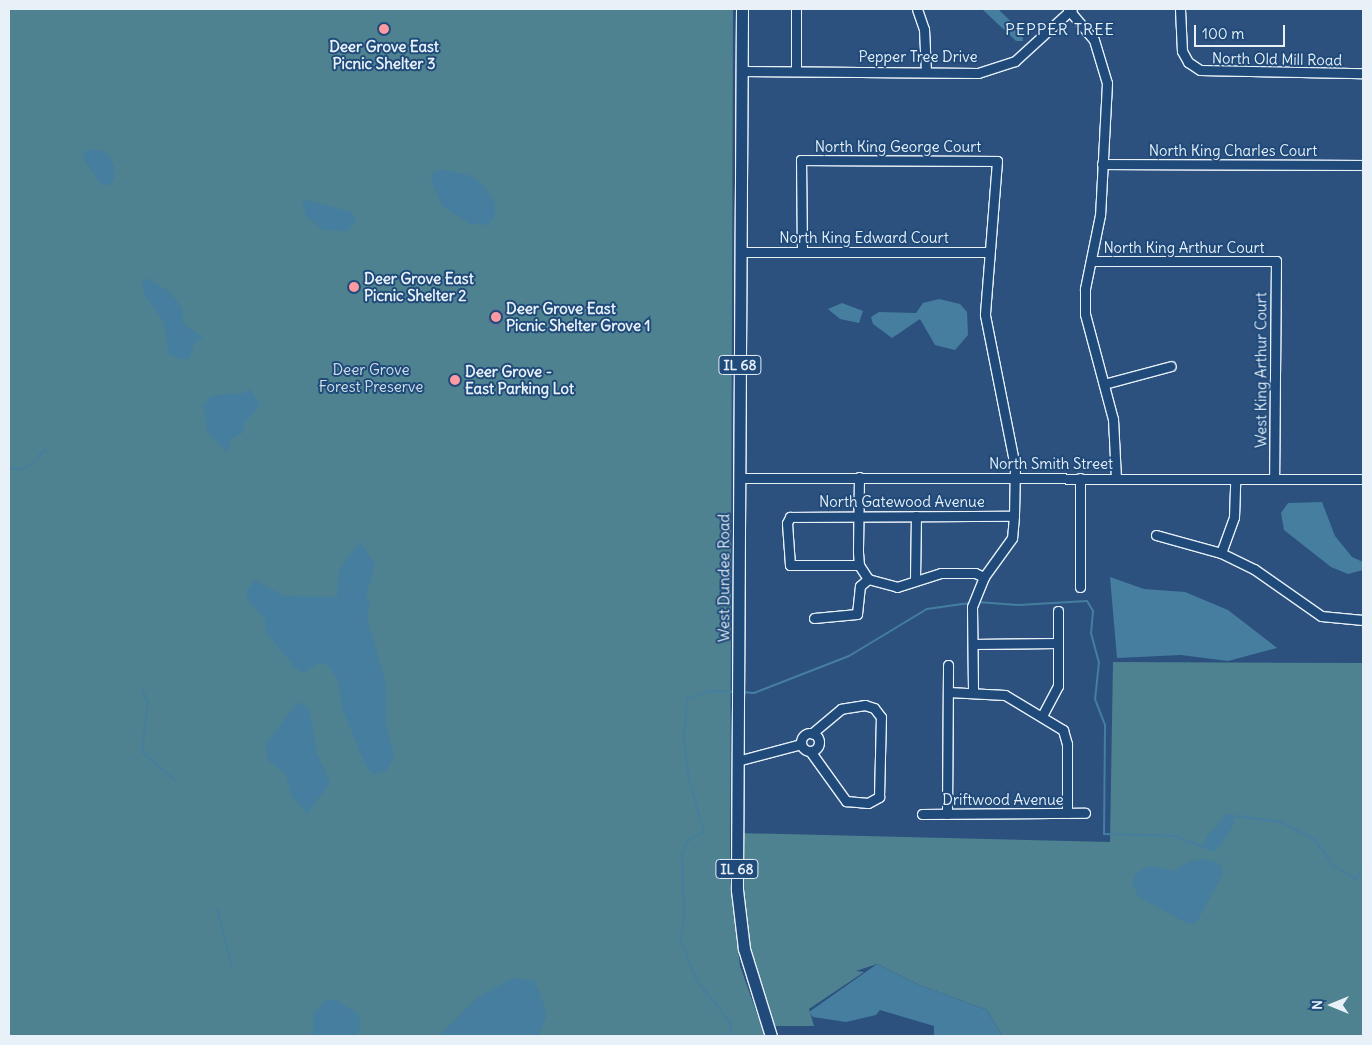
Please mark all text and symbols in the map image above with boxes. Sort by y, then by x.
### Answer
scale bar [1197,15,1288,47]
district label: PEPPER TREE [1004,19,1116,39]
marker: Deer Grove East Picnic Shelter 3 [378,23,390,35]
text: 100 m [1202,24,1244,43]
place label: Deer Grove East Picnic Shelter 3 [329,37,439,72]
street label: Pepper Tree Drive [858,48,978,66]
street label: North Old Mill Road [1212,49,1342,69]
street label: North King George Court [815,138,981,156]
street label: North King Charles Court [1149,142,1317,160]
street label: North King Edward Court [779,229,949,247]
street label: North King Arthur Court [1103,239,1265,257]
place label: Deer Grove East Picnic Shelter 2 [364,269,474,304]
marker: Deer Grove East Picnic Shelter 2 [348,281,360,293]
street label: West King Arthur Court [1252,292,1270,448]
place label: Deer Grove East Picnic Shelter Grove 1 [506,299,650,334]
marker: Deer Grove East Picnic Shelter Grove 1 [490,311,502,323]
road number: IL 68 [718,354,762,376]
park label: Deer Grove Forest Preserve [319,360,423,395]
place label: Deer Grove - East Parking Lot [465,362,574,397]
marker: Deer Grove - East Parking Lot [449,374,461,386]
street label: North Smith Street [989,455,1113,473]
street label: North Gatewood Avenue [819,493,985,511]
street label: West Dundee Road [715,514,733,642]
street label: Driftwood Avenue [942,791,1064,809]
road number: IL 68 [714,858,760,881]
north arrow [1307,980,1357,1030]
text: N [1308,1000,1326,1010]

